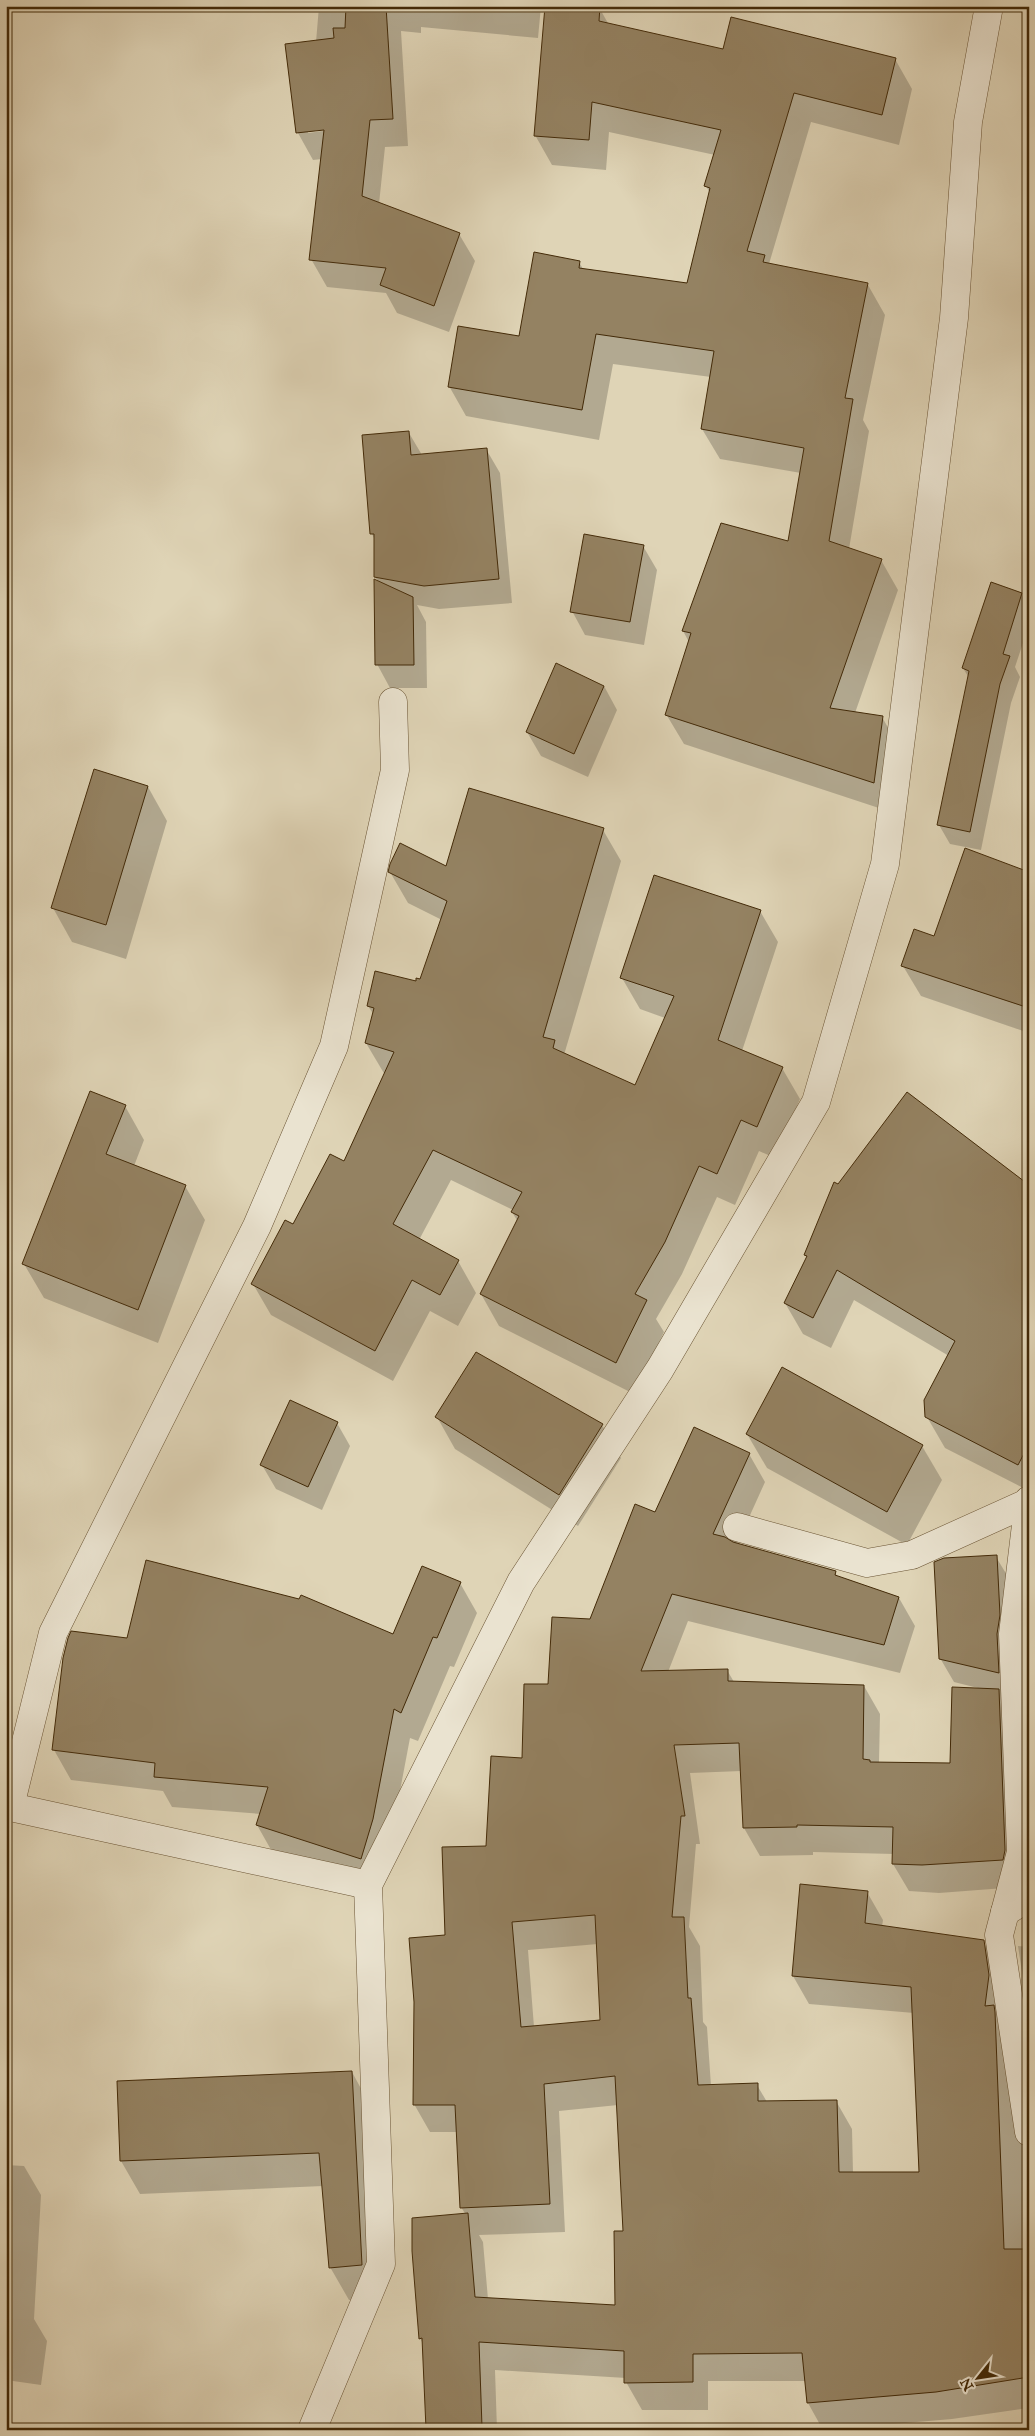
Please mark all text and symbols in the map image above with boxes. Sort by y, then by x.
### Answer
north arrow [952,2354,1002,2404]
text: N [957,2375,978,2394]

